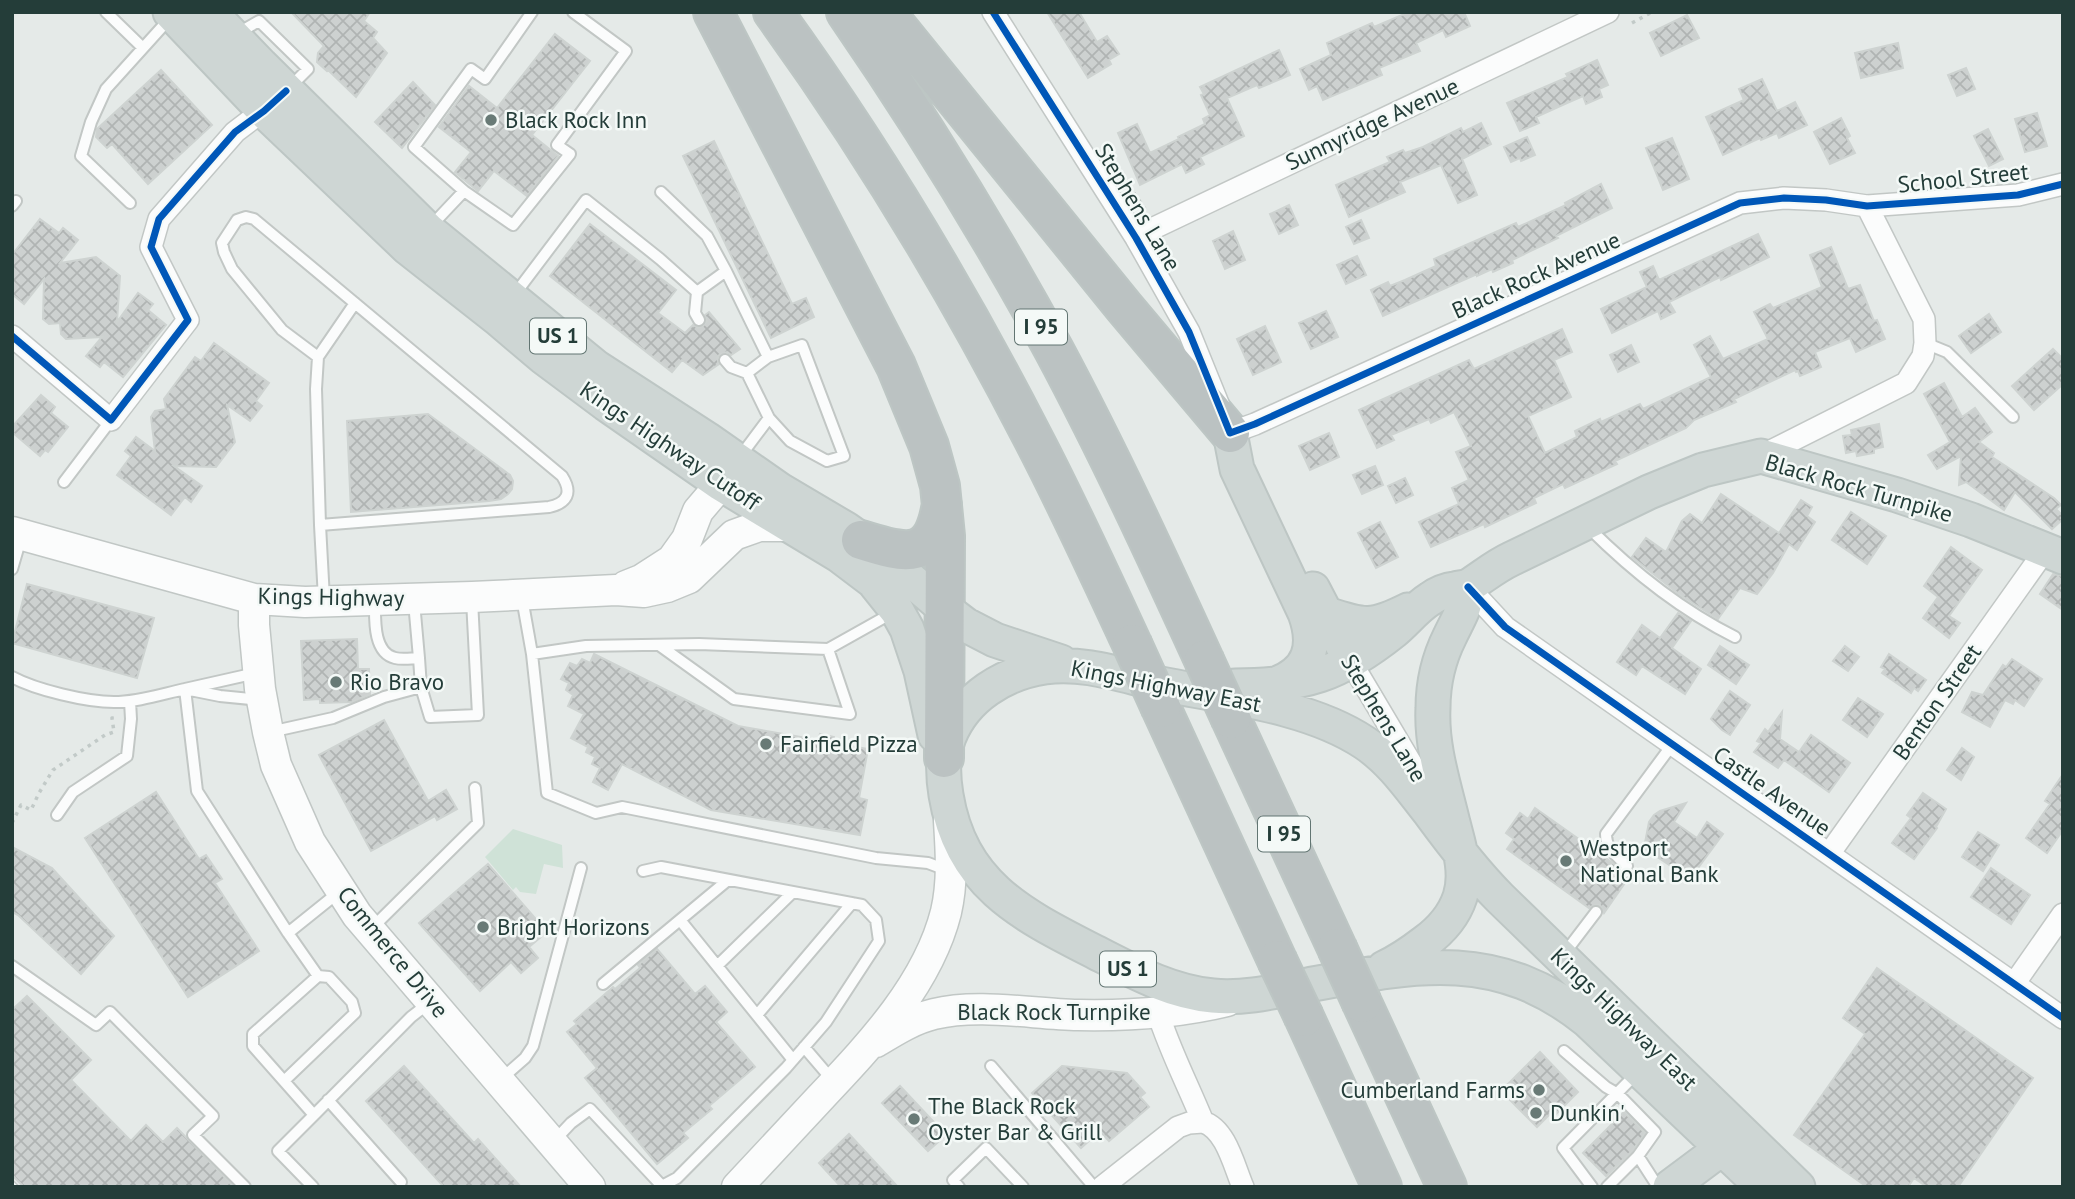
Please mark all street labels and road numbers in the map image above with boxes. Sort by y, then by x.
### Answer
street label: Sunnyridge Avenue [1280,71,1463,176]
street label: Stephens Lane [1089,138,1188,276]
street label: School Street [1896,156,2030,199]
street label: Black Rock Avenue [1447,224,1624,325]
road number: I 95 [1015,310,1067,344]
road number: US 1 [530,318,586,354]
street label: Kings Highway Cutoff [575,374,767,518]
street label: Black Rock Turnpike [1762,447,1956,528]
street label: Kings Highway [257,581,405,612]
street label: Benton Street [1886,638,1987,765]
street label: Stephens Lane [1335,649,1434,787]
street label: Kings Highway East [1069,653,1264,718]
street label: Castle Avenue [1708,739,1837,842]
road number: I 95 [1258,816,1310,852]
street label: Commerce Drive [332,880,455,1023]
street label: Kings Highway East [1545,941,1704,1096]
road number: US 1 [1100,951,1156,986]
street label: Black Rock Turnpike [957,997,1151,1026]

